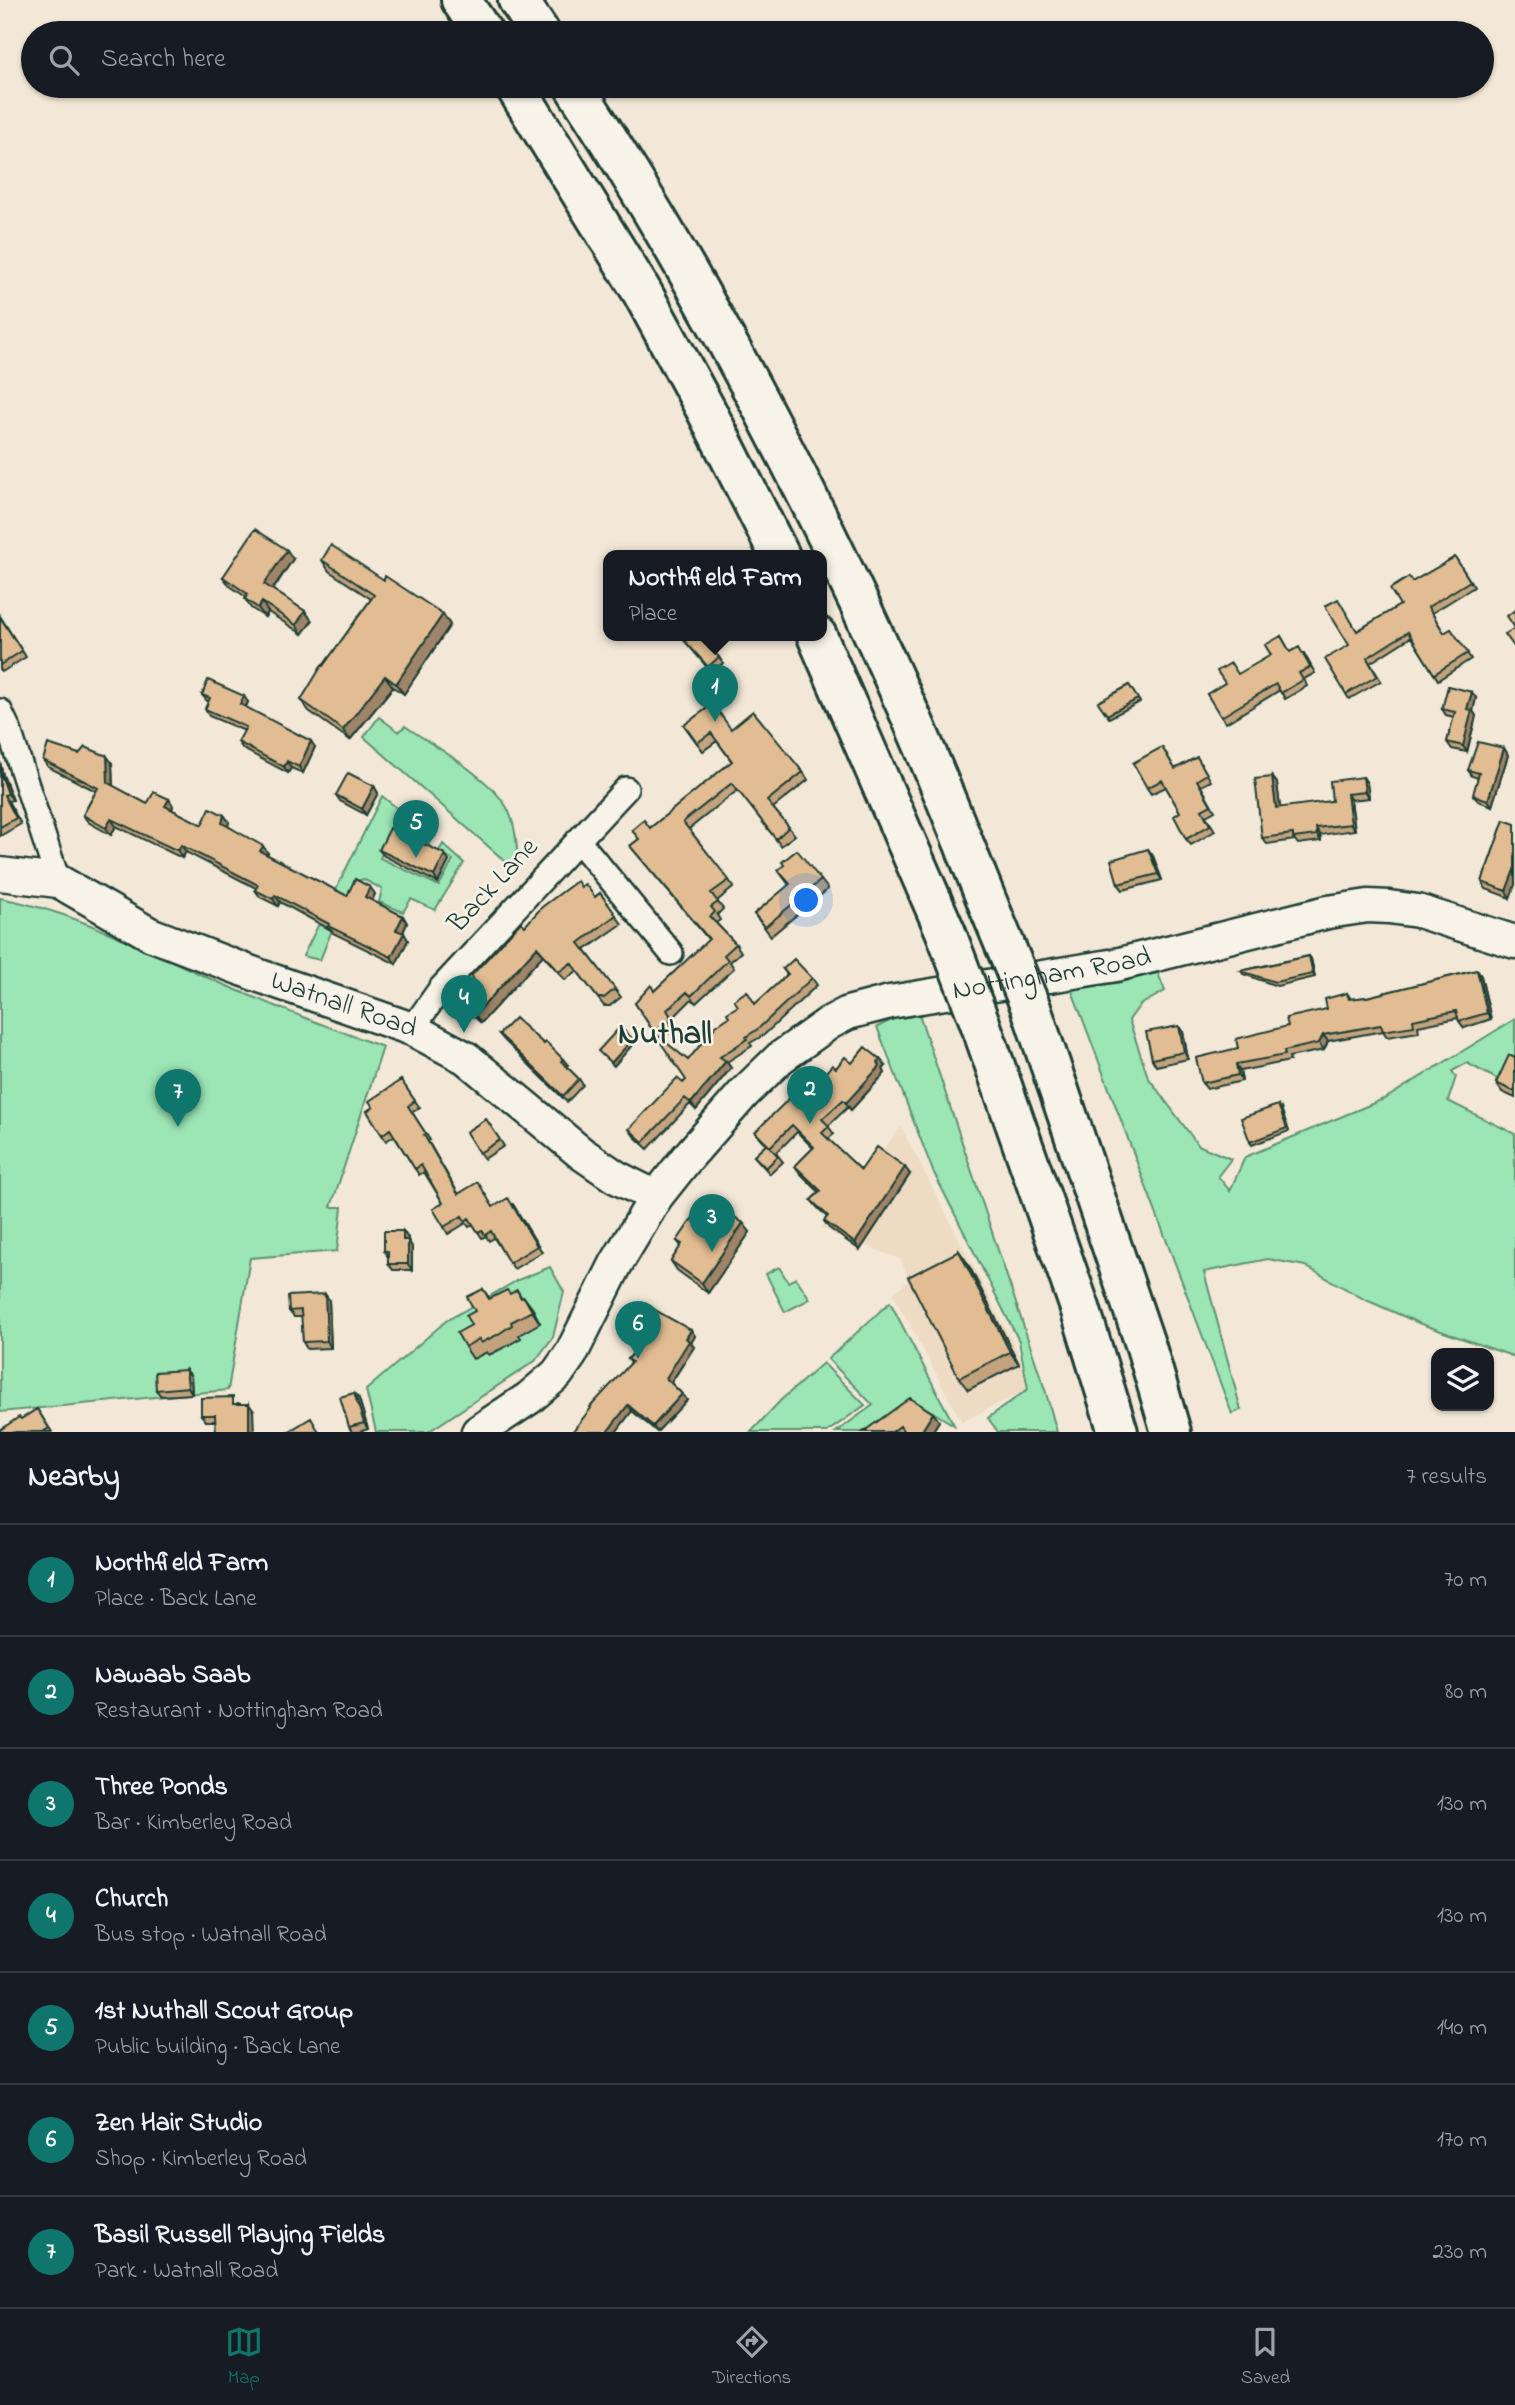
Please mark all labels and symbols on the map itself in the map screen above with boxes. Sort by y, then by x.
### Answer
pin: 1 [692,664,738,722]
pin: 5 [393,800,439,858]
street label: Back Lane [438,829,549,944]
your location [789,883,823,917]
street label: Nottingham Road [950,936,1156,1012]
street label: Watnall Road [265,961,423,1050]
pin: 4 [441,975,487,1033]
district label: Nuthall [618,1012,712,1059]
pin: 2 [787,1066,833,1124]
pin: 7 [155,1069,201,1127]
pin: 3 [689,1194,735,1252]
pin: 6 [615,1301,661,1359]

